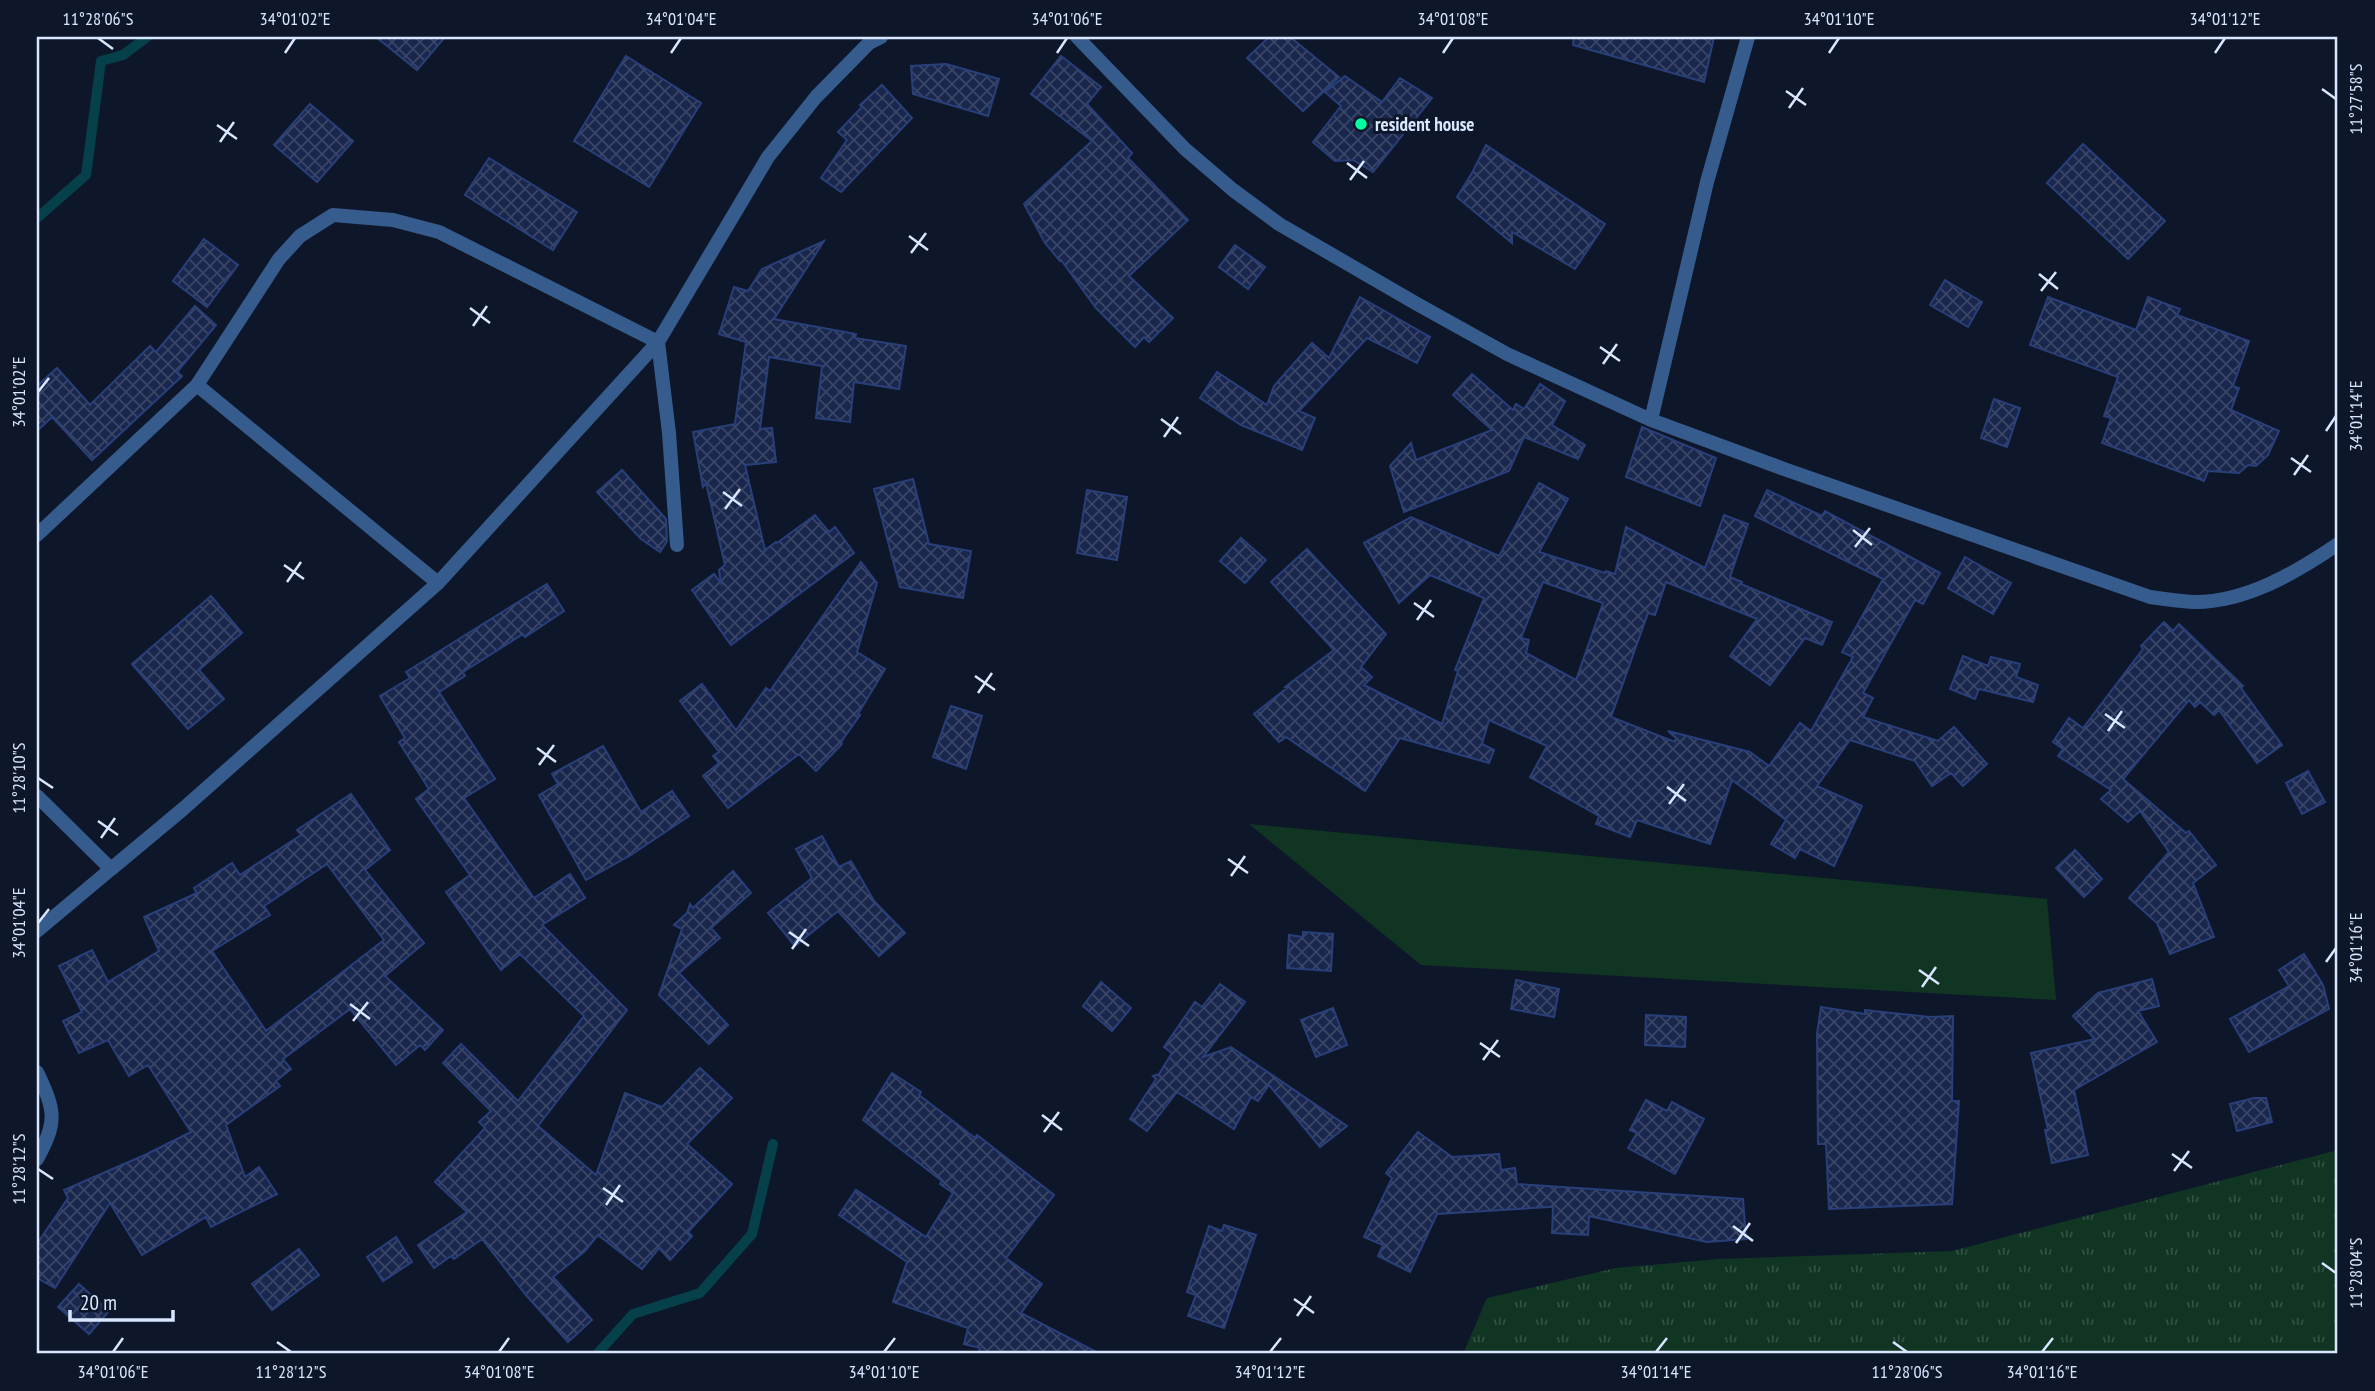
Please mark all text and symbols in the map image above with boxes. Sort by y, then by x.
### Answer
text: 11°28'06"S [63,7,134,30]
text: 34°01'02"E [260,7,330,30]
text: 34°01'04"E [646,7,716,30]
text: 34°01'06"E [1032,7,1102,30]
text: 34°01'08"E [1418,7,1488,30]
text: 34°01'10"E [1804,7,1874,30]
text: 34°01'12"E [2190,7,2260,30]
text: 11°27'58"S [2344,63,2367,134]
place label: resident house [1375,112,1474,136]
marker: resident house [1353,116,1369,132]
text: 34°01'02"E [7,357,30,427]
text: 34°01'14"E [2344,381,2367,451]
text: 11°28'10"S [7,742,30,813]
text: 34°01'04"E [7,888,30,958]
text: 34°01'16"E [2344,913,2367,983]
text: 11°28'12"S [7,1133,30,1204]
text: 11°28'04"S [2344,1237,2367,1308]
scale bar [70,1279,173,1323]
text: 20 m [80,1289,117,1316]
text: 34°01'06"E [78,1360,148,1383]
text: 11°28'12"S [256,1360,327,1383]
text: 34°01'08"E [464,1360,534,1383]
text: 34°01'10"E [849,1360,919,1383]
text: 34°01'12"E [1235,1360,1305,1383]
text: 34°01'14"E [1621,1360,1691,1383]
text: 11°28'06"S [1872,1360,1943,1383]
text: 34°01'16"E [2007,1360,2077,1383]

